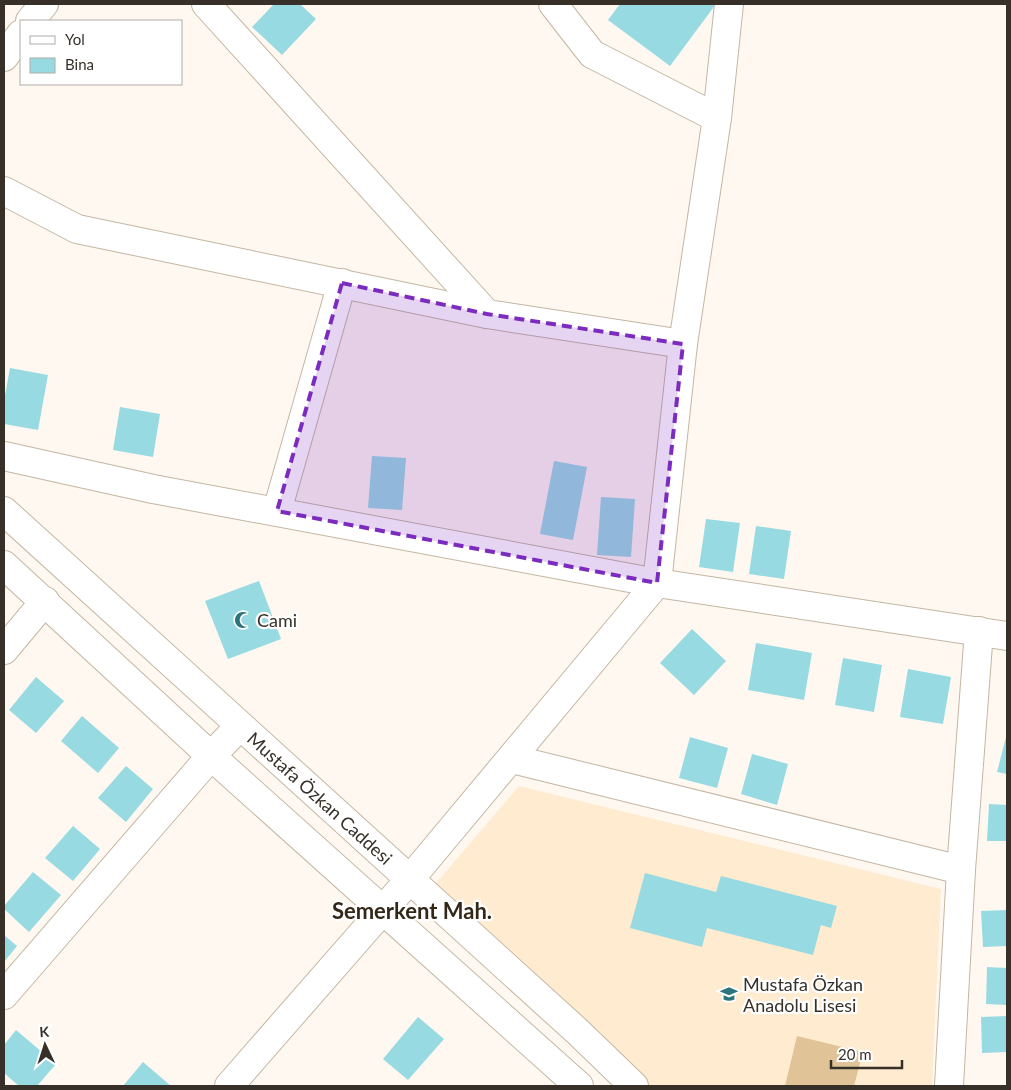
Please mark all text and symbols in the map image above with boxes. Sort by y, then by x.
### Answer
legend [20,20,182,85]
text: Yol [65,30,85,48]
text: Bina [65,55,94,73]
place label: Cami [257,609,297,631]
mosque icon: Cami [233,610,253,630]
street label: Mustafa Özkan Caddesi [243,727,397,869]
district label: Semerkent Mah. [332,897,492,924]
place label: Mustafa Özkan Anadolu Lisesi [743,973,863,1016]
school or university icon: Mustafa Özkan Anadolu Lisesi [719,984,739,1004]
north arrow [20,1020,70,1070]
text: K [39,1023,50,1040]
scale bar [831,1038,902,1070]
text: 20 m [838,1045,872,1063]

